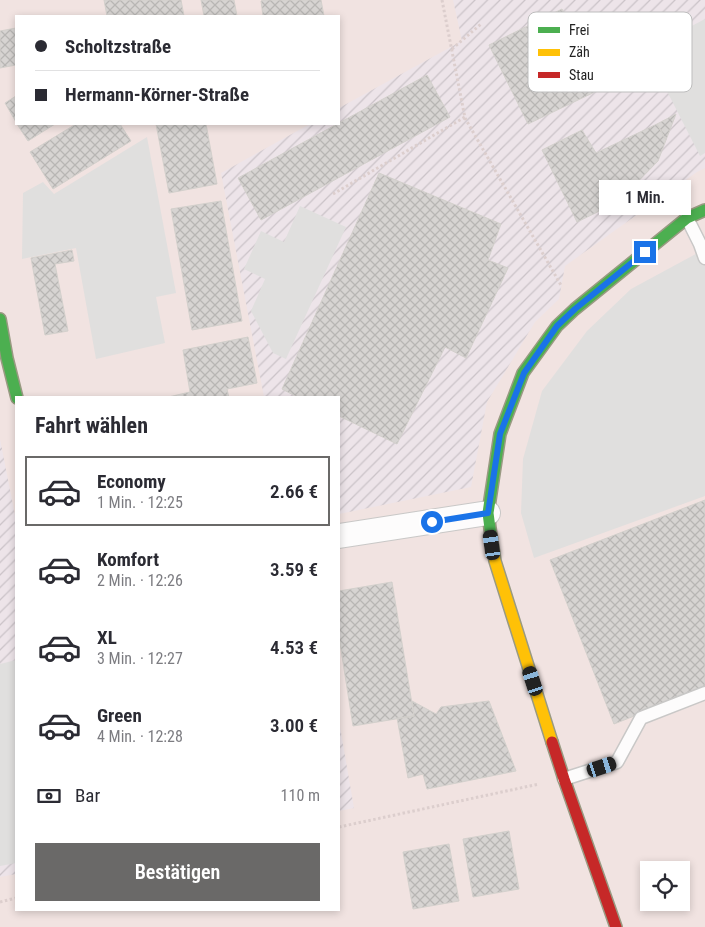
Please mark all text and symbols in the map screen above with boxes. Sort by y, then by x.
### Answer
legend [528,12,692,92]
text: Frei [569,22,589,38]
text: Scholtzstraße [65,35,171,58]
text: Zäh [569,44,590,60]
text: Stau [569,67,594,83]
text: Hermann-Körner-Straße [65,83,249,106]
callout: 1 Min. [599,180,691,214]
text: 1 Min. [625,188,665,207]
route end [634,241,656,263]
text: Fahrt wählen [35,413,148,438]
icon: car [37,469,82,514]
text: Economy [97,470,166,493]
text: 2.66 € [270,480,318,503]
text: 1 Min. · 12:25 [97,493,183,512]
route start [421,511,443,533]
car [482,529,501,561]
icon: car [37,547,82,592]
text: Komfort [97,548,159,571]
text: 3.59 € [270,558,318,581]
text: 2 Min. · 12:26 [97,571,183,590]
icon: car [37,625,82,670]
text: XL [97,626,117,649]
text: 4.53 € [270,636,318,659]
text: 3 Min. · 12:27 [97,649,183,668]
car [521,664,544,698]
icon: car [37,703,82,748]
text: Green [97,704,142,727]
text: 3.00 € [270,714,318,737]
text: 4 Min. · 12:28 [97,727,183,746]
car [585,755,618,779]
icon: cash [35,782,63,810]
text: Bar [75,784,100,807]
text: 110 m [281,786,320,805]
button: Bestätigen [35,843,320,901]
map controls [640,861,690,911]
button: locate [640,861,690,911]

